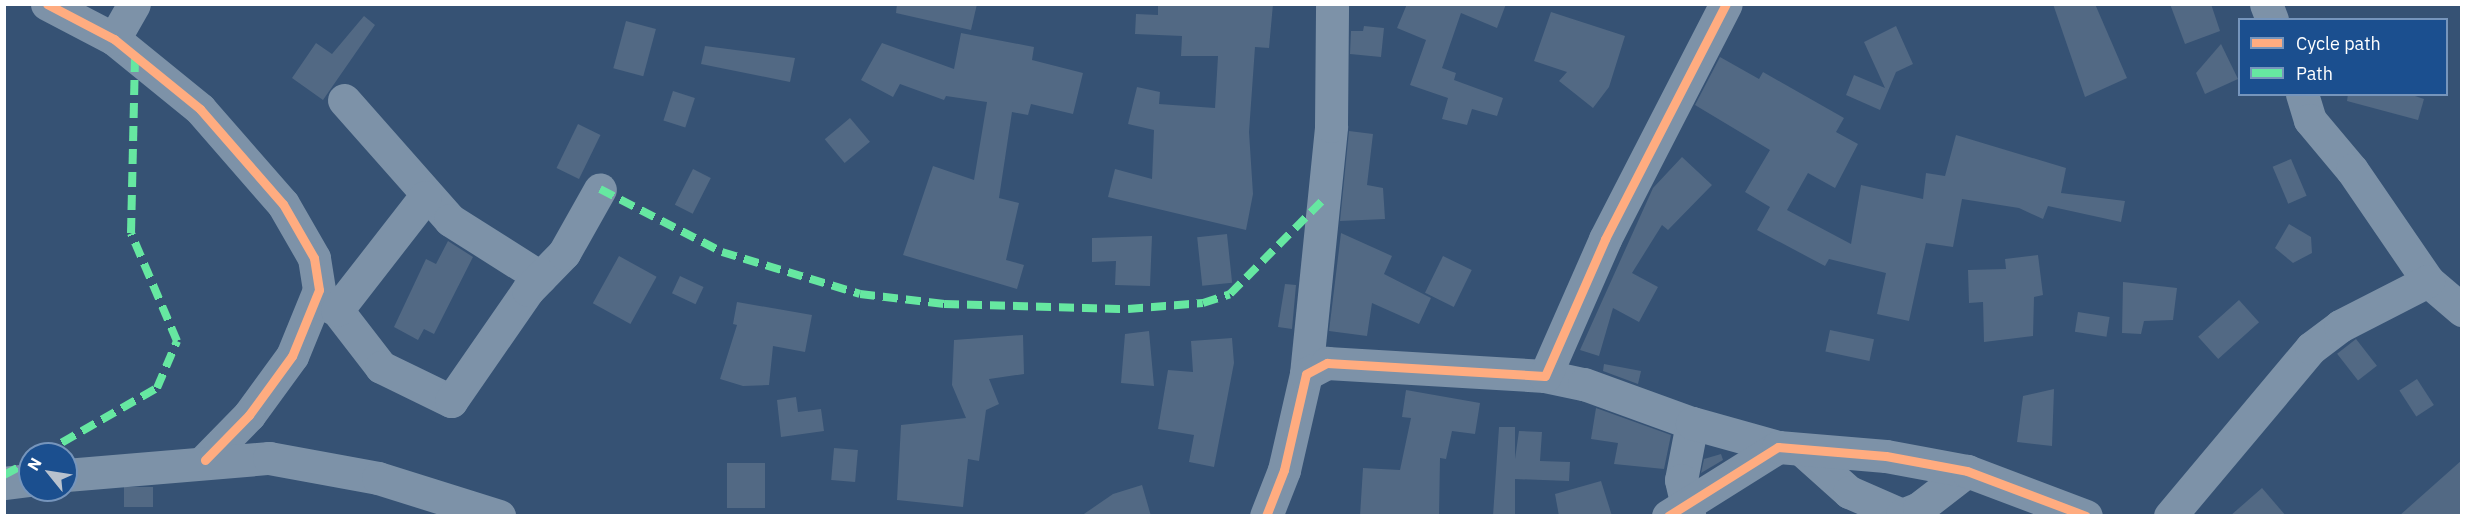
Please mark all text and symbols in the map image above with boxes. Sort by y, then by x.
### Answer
legend [2238,18,2448,96]
text: Cycle path [2296,32,2381,55]
text: Path [2296,62,2333,85]
north arrow [18,442,78,502]
text: N [23,454,46,474]

